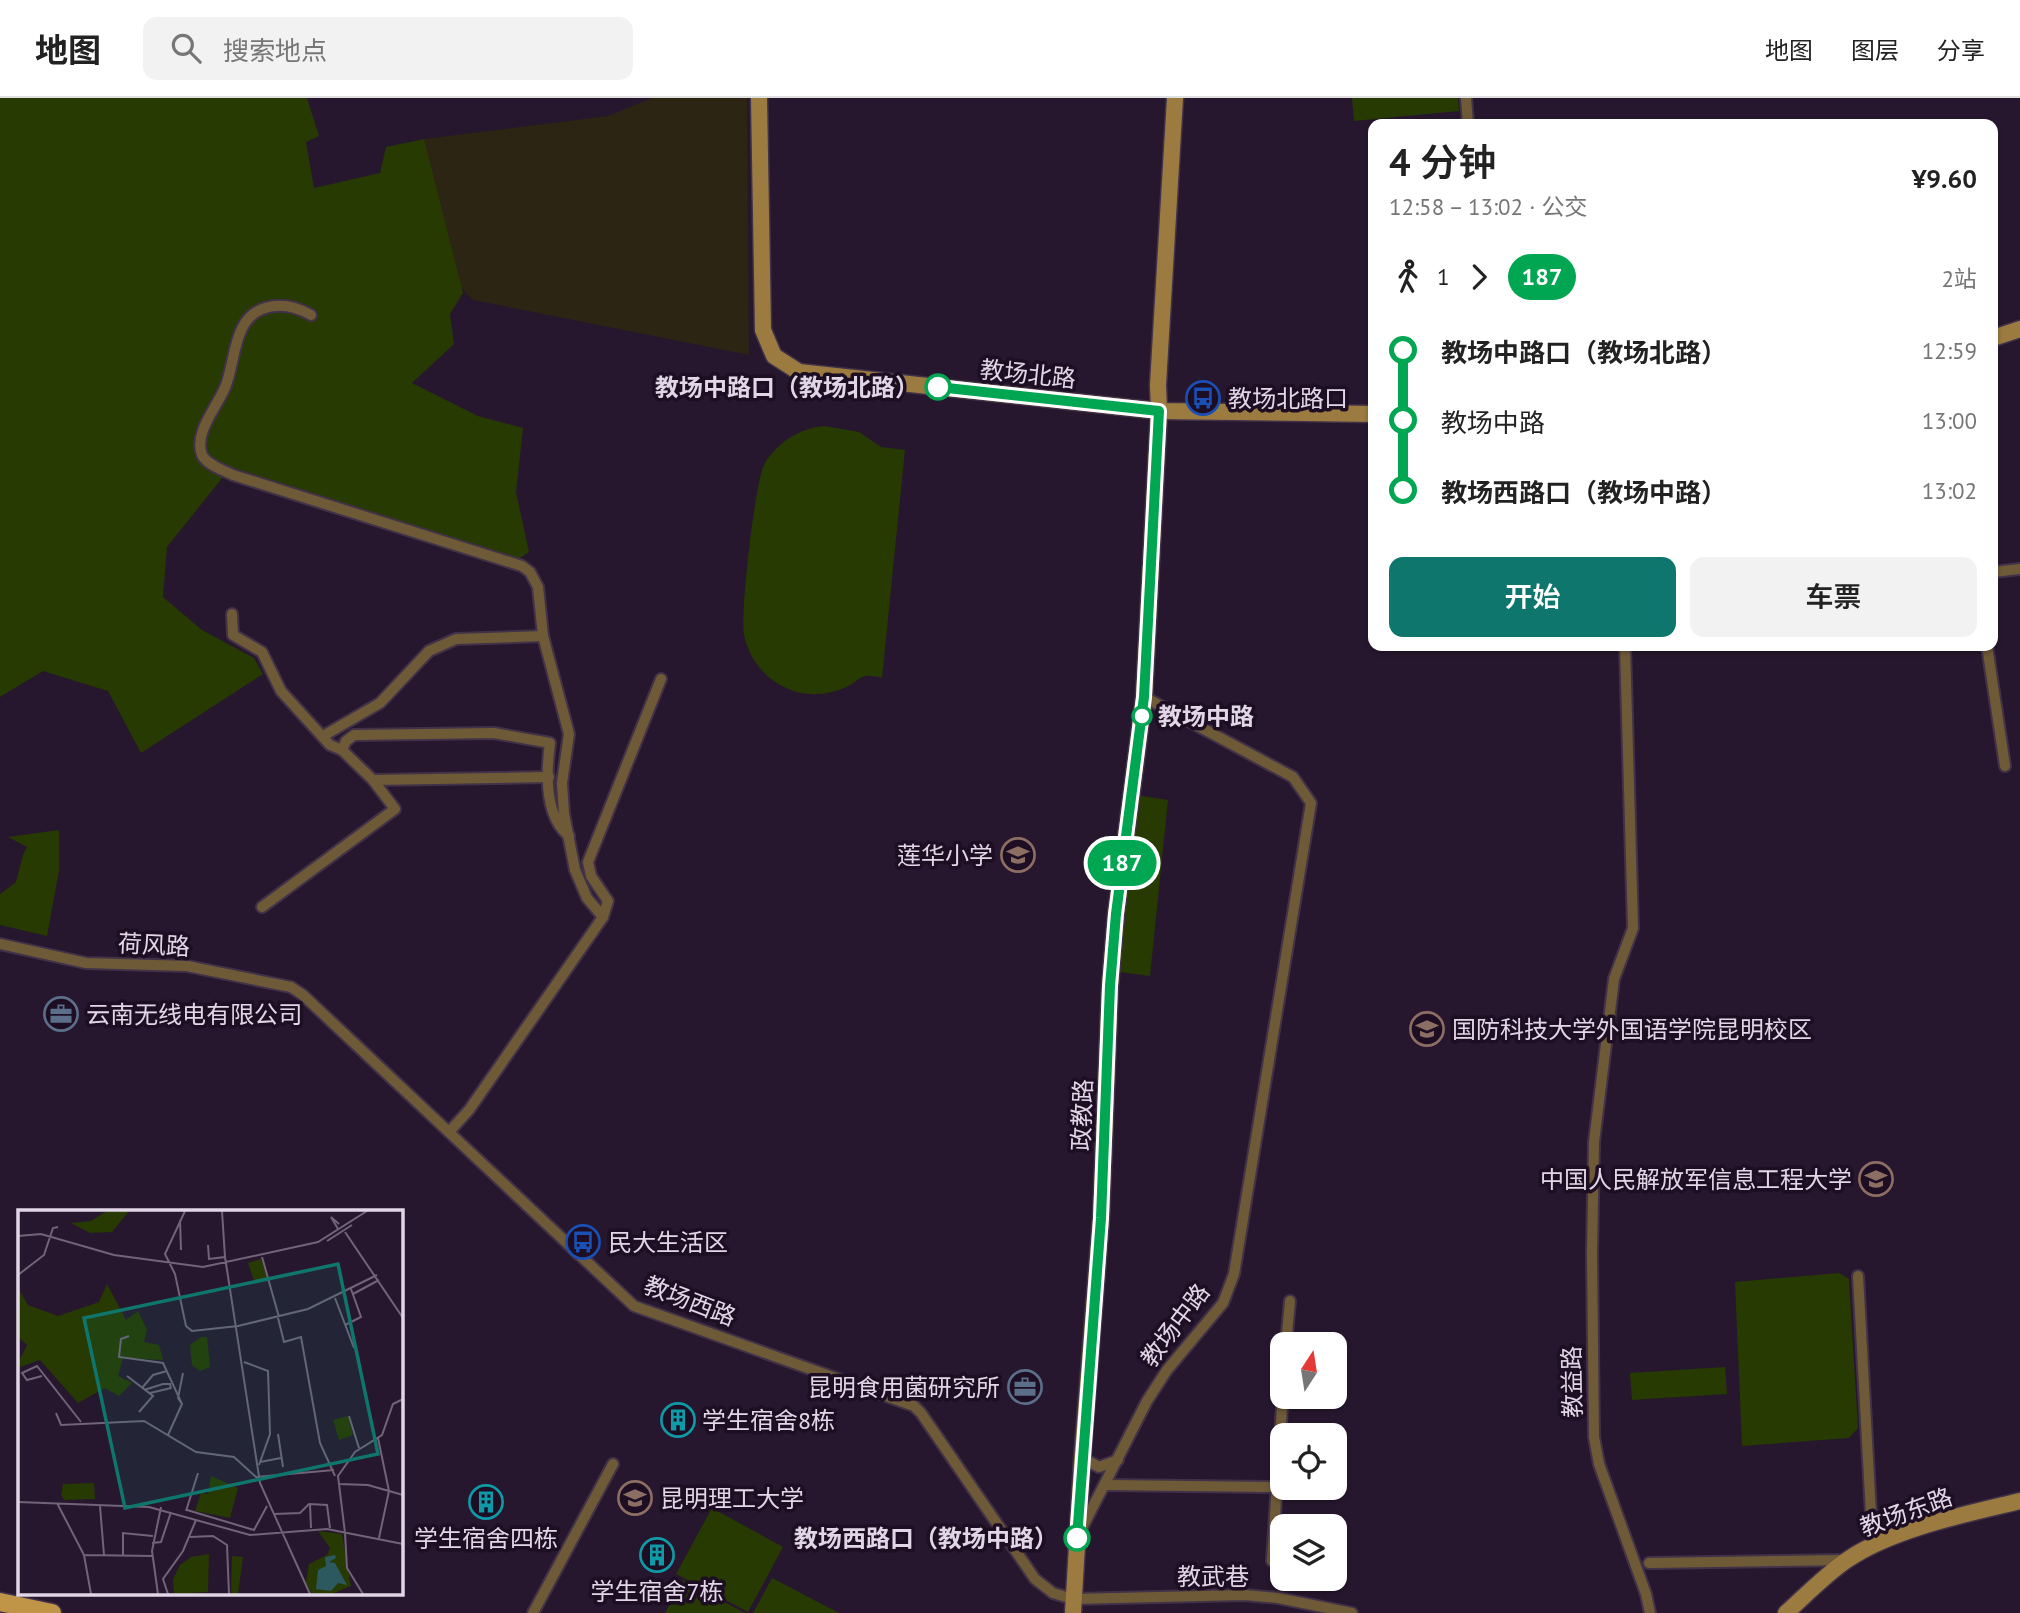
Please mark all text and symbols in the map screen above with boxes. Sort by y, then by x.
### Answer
search box [143,17,633,80]
text: 地图 [35,28,101,71]
icon: search [167,29,205,67]
text: 搜索地点 [223,34,327,67]
text: 地图 [1765,35,1813,66]
text: 图层 [1851,35,1899,66]
text: 分享 [1937,35,1985,66]
text: 4 分钟 [1389,137,1496,186]
text: ¥9.60 [1912,162,1977,195]
text: 12:58 – 13:02 · 公交 [1389,192,1588,221]
icon: walk [1389,258,1427,296]
icon: forward [1460,258,1498,296]
text: 187 [1522,261,1562,292]
text: 1 [1437,262,1450,291]
text: 2站 [1941,264,1977,293]
text: 教场中路口（教场北路） [1441,336,1727,369]
text: 12:59 [1922,336,1977,365]
street label: 教场北路 [979,354,1077,394]
place label: 教场中路口（教场北路） [655,372,919,403]
marker: 教场中路口（教场北路） [925,374,951,400]
bus stop icon: 教场北路口 [1184,379,1222,417]
place label: 教场北路口 [1228,383,1348,414]
text: 教场中路 [1441,406,1545,439]
text: 13:00 [1922,406,1977,435]
text: 教场西路口（教场中路） [1441,476,1727,509]
text: 13:02 [1922,476,1977,505]
button: 开始 [1389,557,1676,637]
button: 车票 [1690,557,1977,637]
place label: 教场中路 [1158,701,1254,732]
marker: 教场中路 [1132,706,1152,726]
school or university icon: 莲华小学 [999,836,1037,874]
place label: 莲华小学 [897,840,993,871]
line badge: 187 [1082,840,1162,886]
text: 187 [1102,847,1142,878]
street label: 荷风路 [117,928,191,962]
office icon: 云南无线电有限公司 [42,995,80,1033]
place label: 云南无线电有限公司 [86,999,302,1030]
school or university icon: 国防科技大学外国语学院昆明校区 [1408,1010,1446,1048]
place label: 国防科技大学外国语学院昆明校区 [1452,1014,1812,1045]
street label: 政教路 [1065,1078,1099,1152]
school or university icon: 中国人民解放军信息工程大学 [1857,1160,1895,1198]
place label: 中国人民解放军信息工程大学 [1540,1164,1852,1195]
inset map [18,1210,402,1596]
bus stop icon: 民大生活区 [564,1223,602,1261]
place label: 民大生活区 [608,1227,728,1258]
street label: 教场西路 [640,1269,740,1333]
street label: 教场中路 [1134,1277,1216,1373]
north arrow [1270,1332,1348,1409]
map controls [1270,1332,1347,1591]
street label: 教益路 [1556,1346,1588,1418]
office icon: 昆明食用菌研究所 [1006,1368,1044,1406]
place label: 昆明食用菌研究所 [808,1372,1000,1403]
building icon: 学生宿舍8栋 [659,1401,697,1439]
place label: 学生宿舍8栋 [702,1405,835,1436]
button: locate [1270,1423,1347,1500]
school or university icon: 昆明理工大学 [616,1479,654,1517]
street label: 教场东路 [1856,1481,1956,1543]
building icon: 学生宿舍四栋 [467,1483,505,1521]
place label: 昆明理工大学 [660,1483,804,1514]
button: layers [1270,1514,1347,1591]
place label: 学生宿舍四栋 [414,1523,558,1554]
place label: 教场西路口（教场中路） [794,1523,1058,1554]
marker: 教场西路口（教场中路） [1064,1525,1090,1551]
building icon: 学生宿舍7栋 [638,1536,676,1574]
street label: 教武巷 [1177,1561,1249,1592]
place label: 学生宿舍7栋 [590,1576,724,1607]

